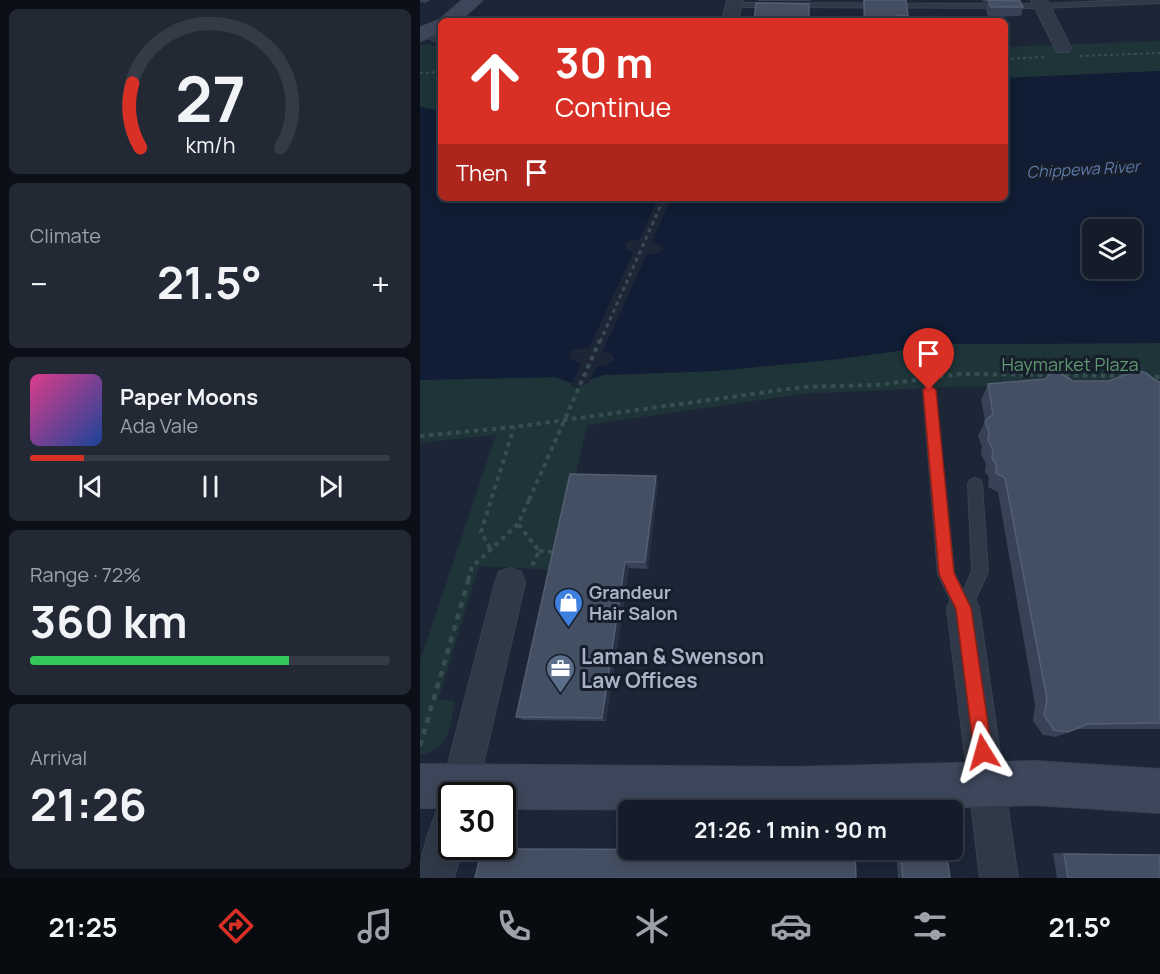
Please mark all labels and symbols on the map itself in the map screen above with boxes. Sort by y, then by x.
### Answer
water label: Chippewa River [1026,155,1142,183]
pin [903,328,954,390]
park label: Haymarket Plaza [1001,352,1139,376]
place label: Grandeur Hair Salon [589,580,678,625]
shop icon: Grandeur Hair Salon [552,586,584,628]
place label: Laman & Swenson Law Offices [581,642,764,694]
office icon: Laman & Swenson Law Offices [544,652,576,694]
position arrow [951,720,1015,784]
speed limit sign: 30 [438,782,516,860]

